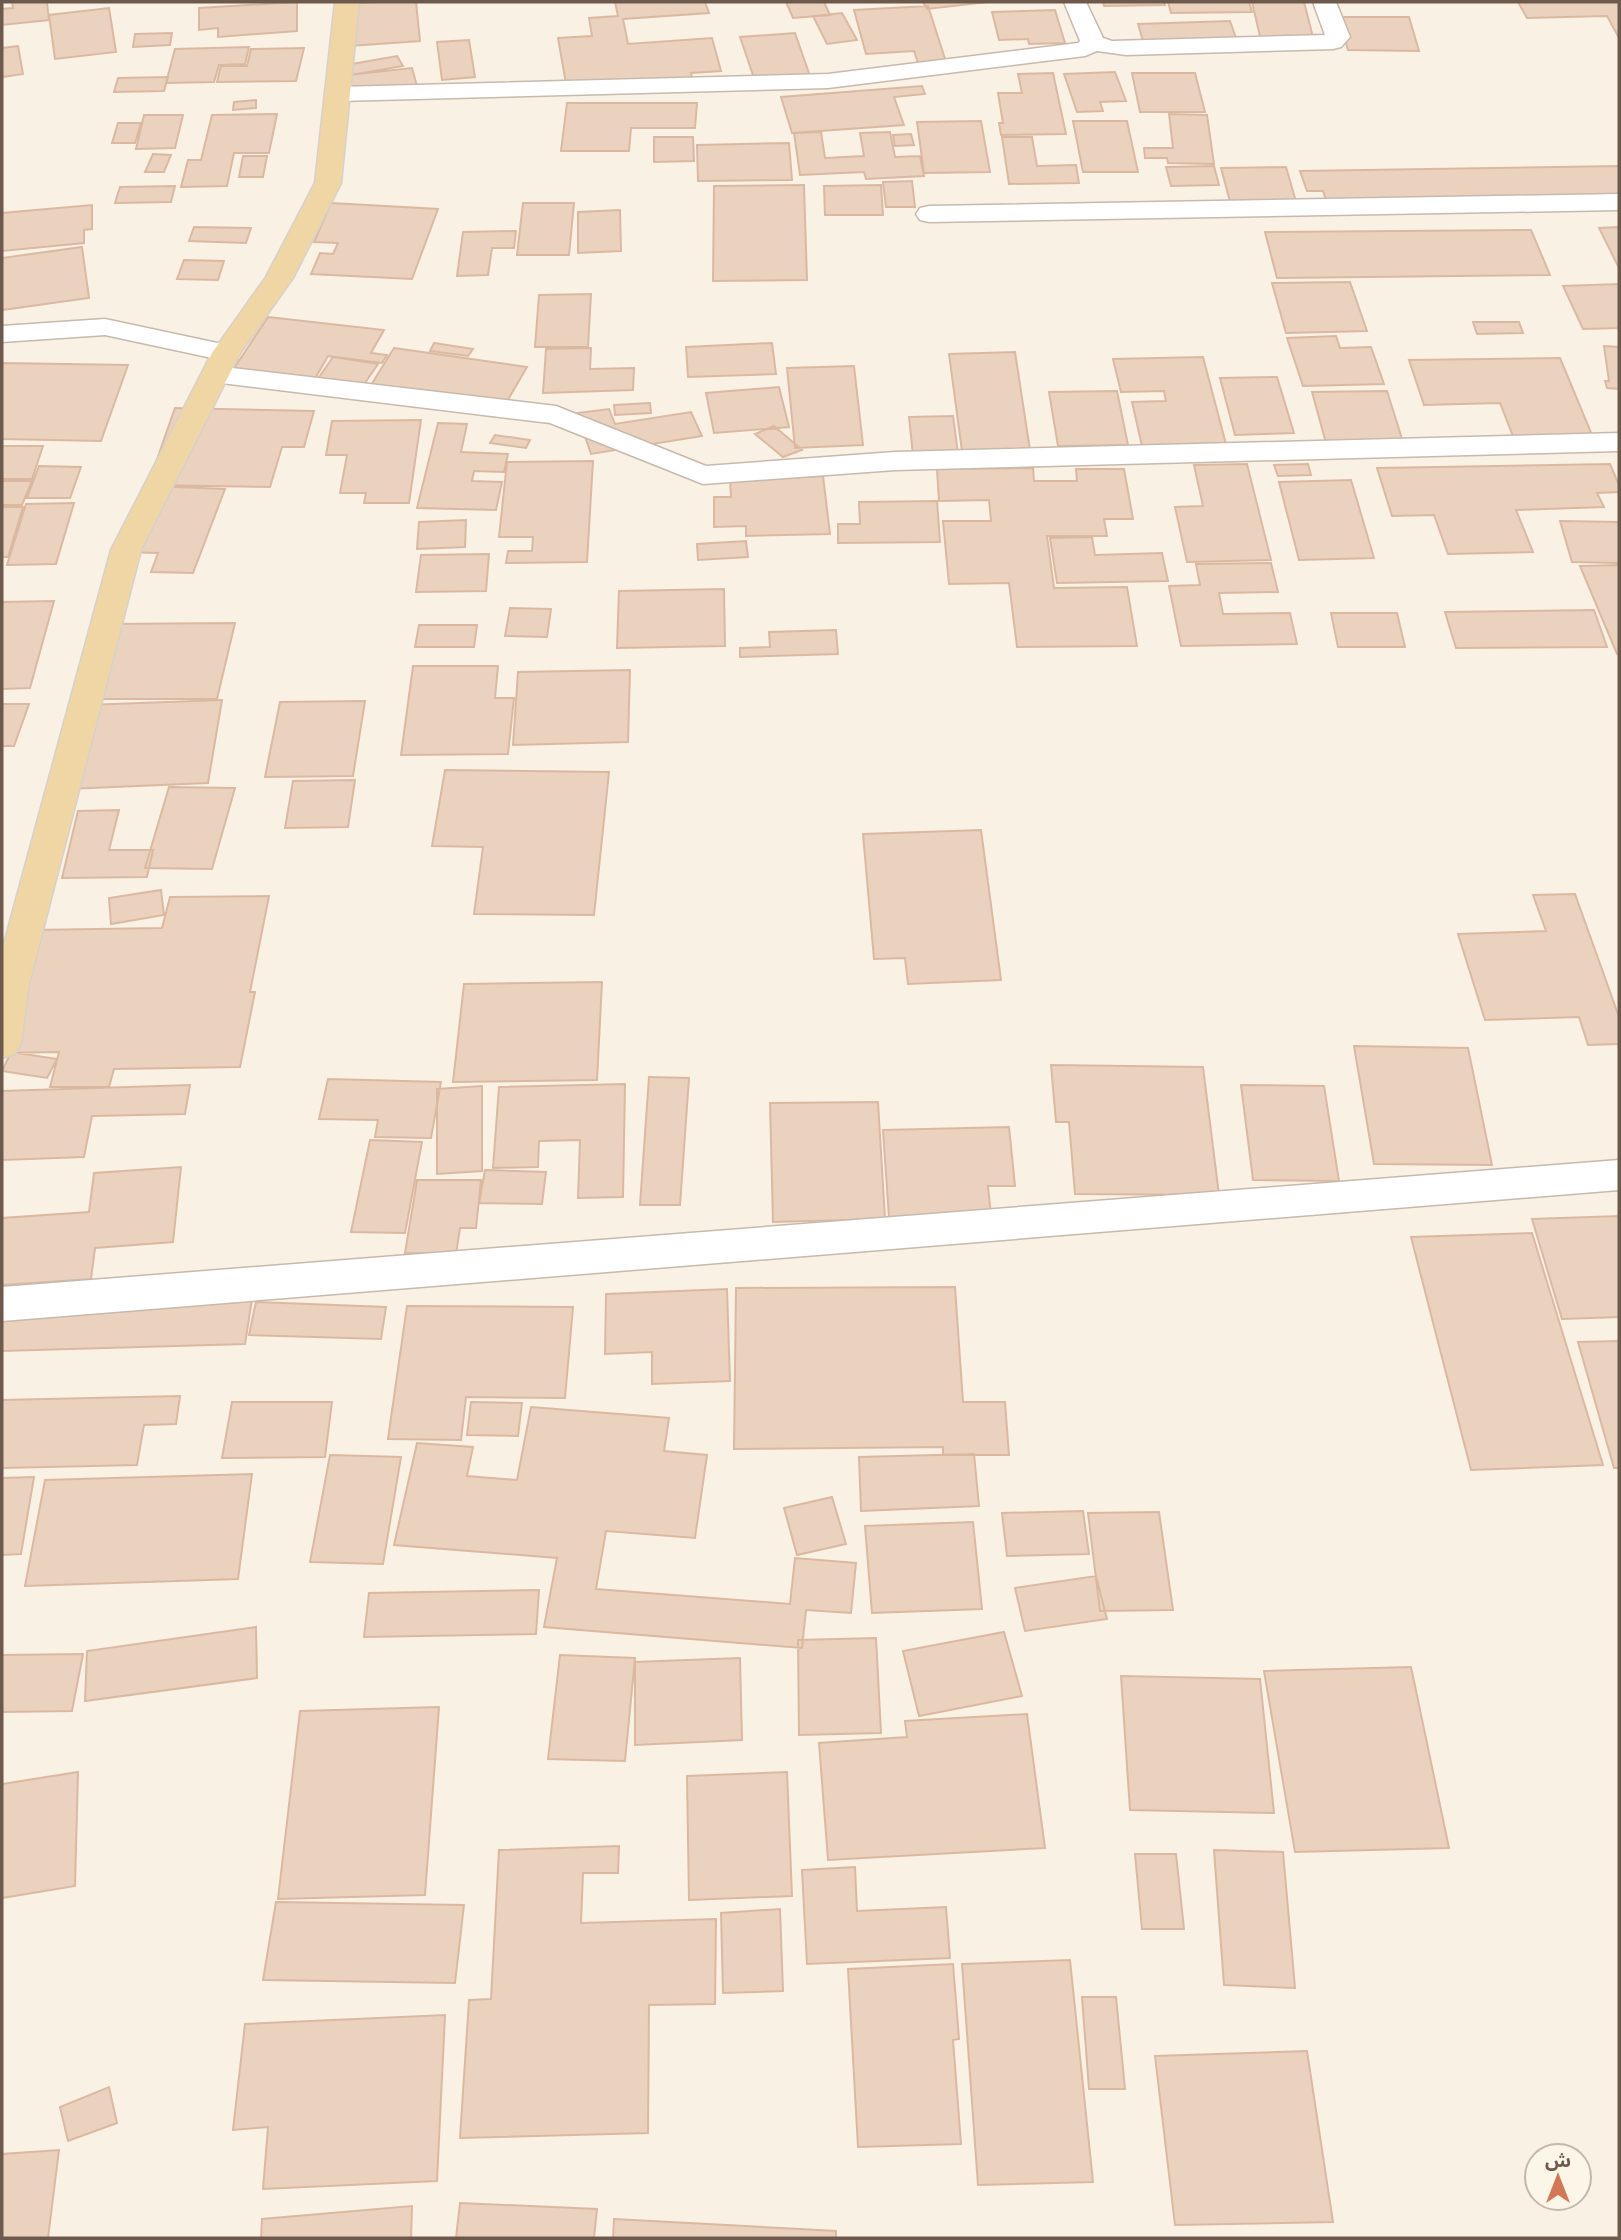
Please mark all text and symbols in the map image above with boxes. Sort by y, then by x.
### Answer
north arrow [1523,2142,1593,2212]
text: ش [1545,2150,1571,2172]

